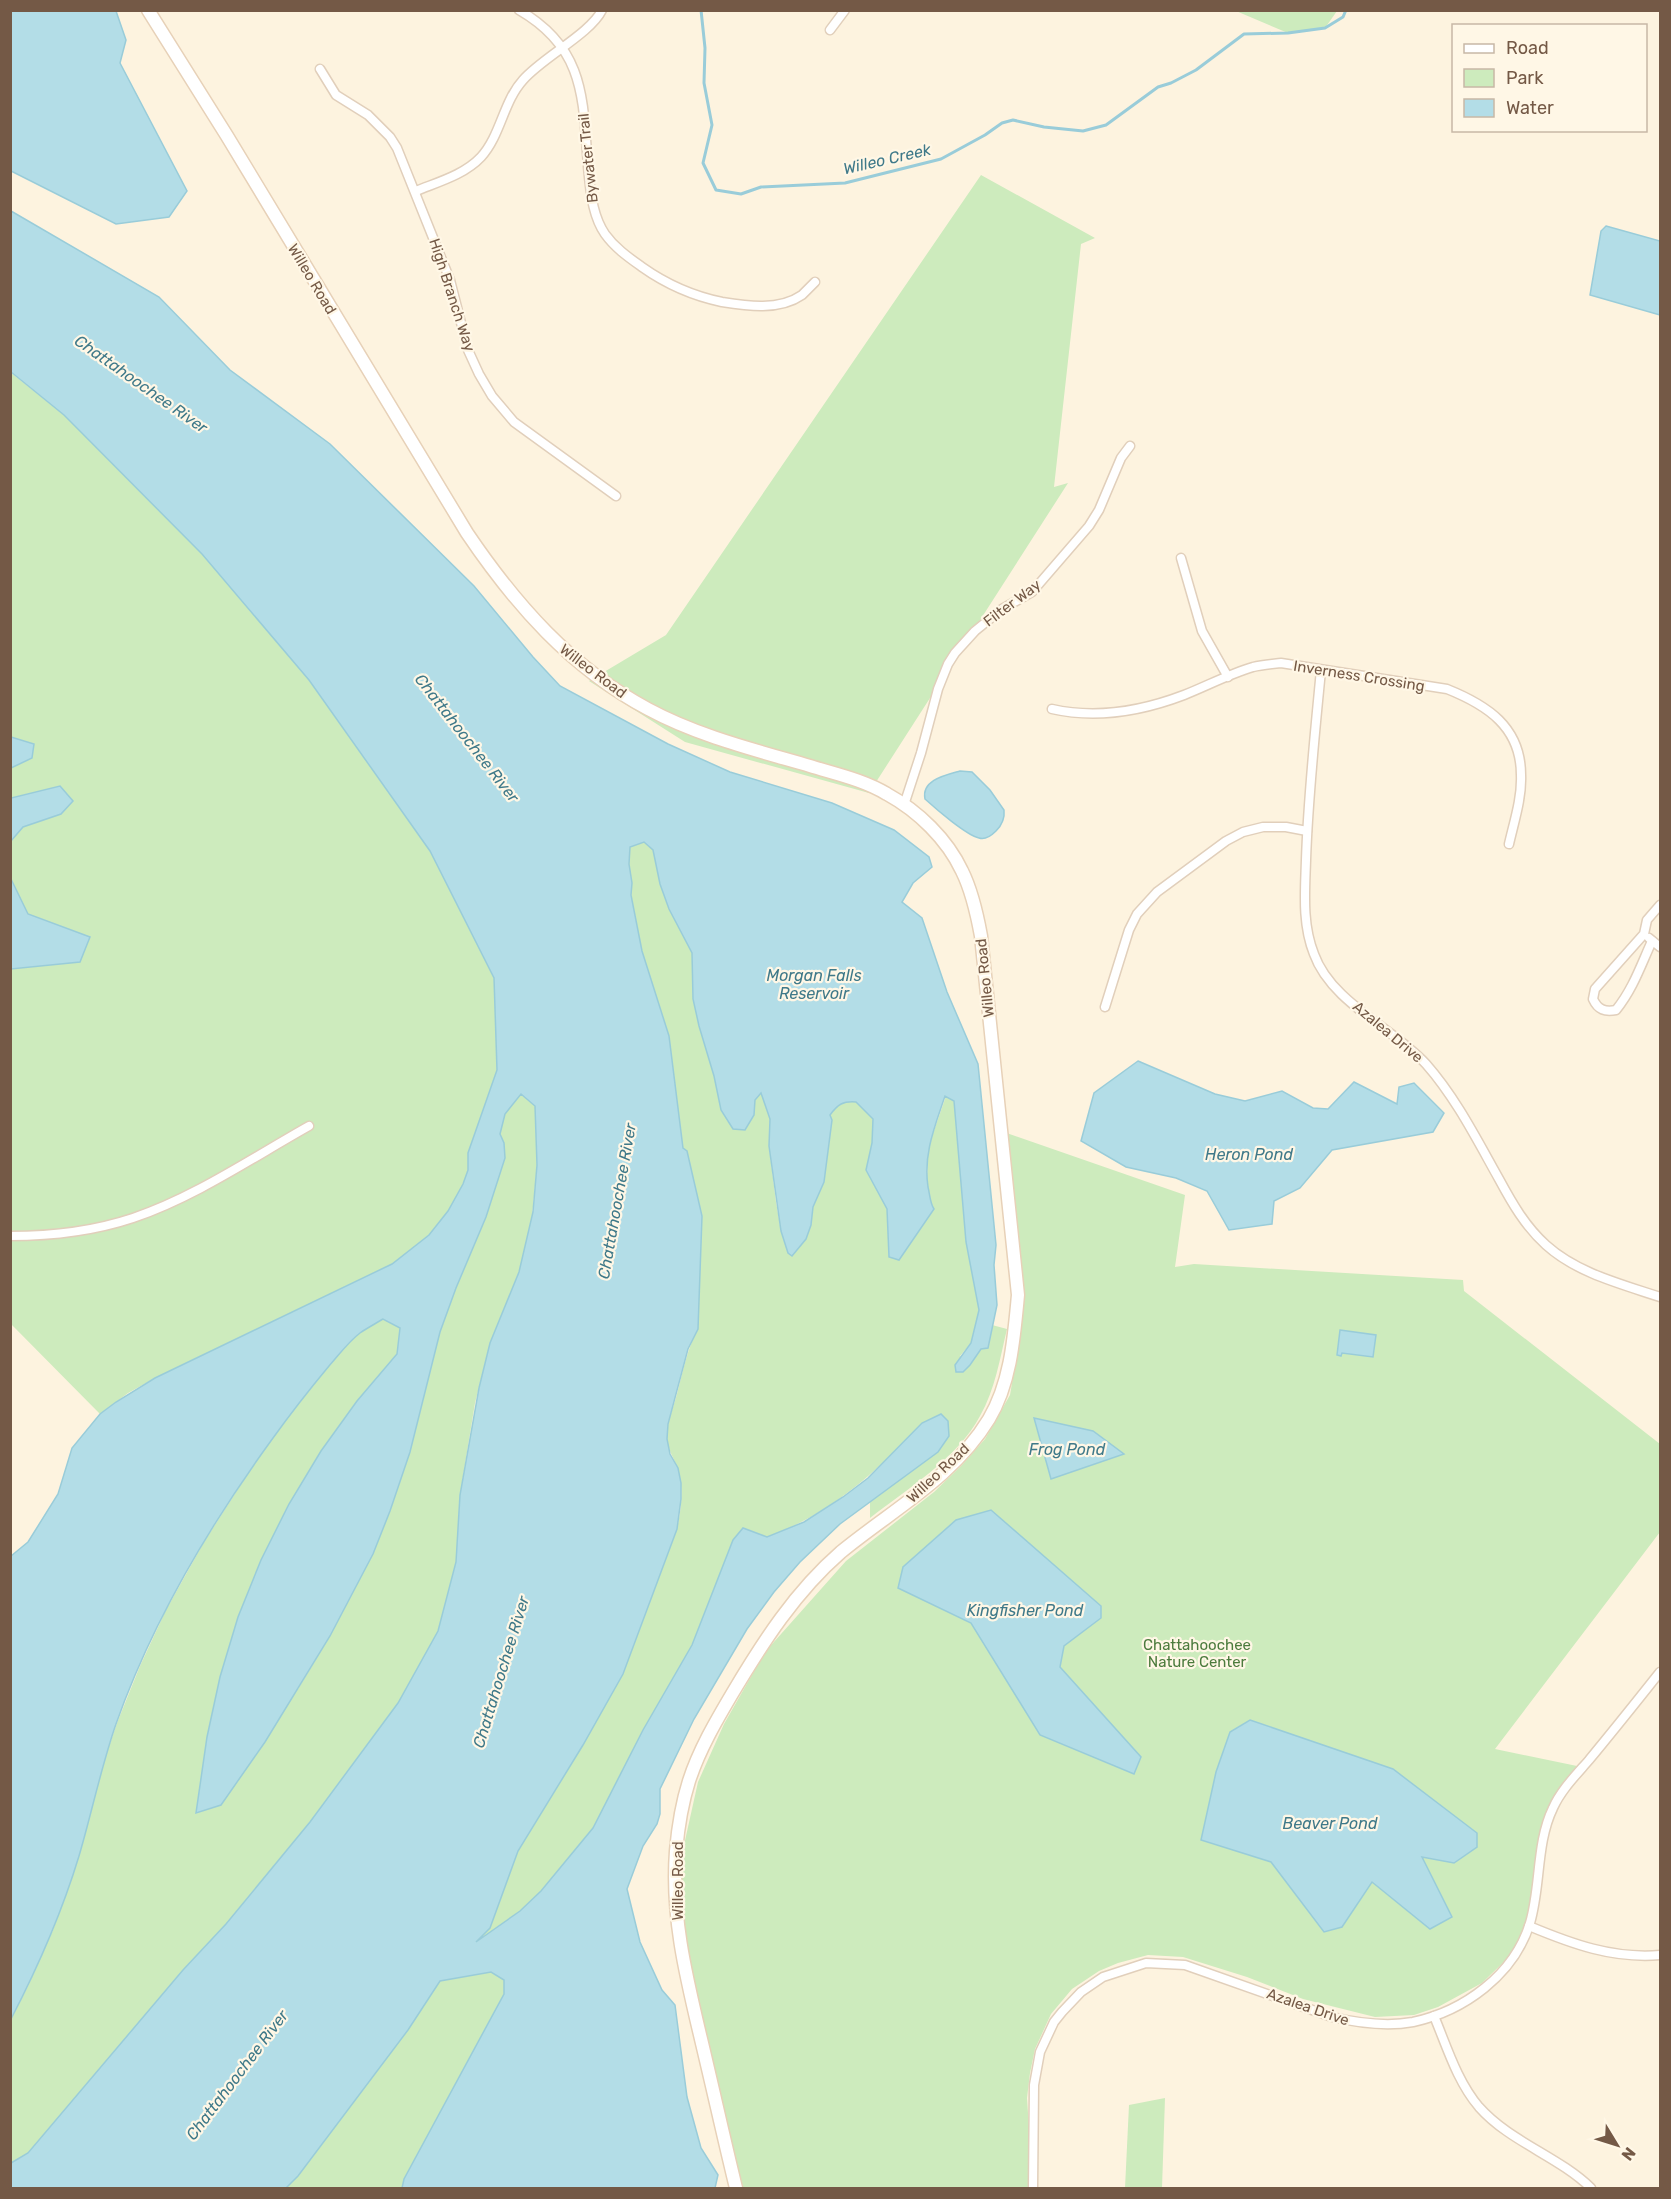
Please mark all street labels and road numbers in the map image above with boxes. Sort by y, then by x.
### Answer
street label: Bywater Trail [574,112,602,204]
street label: High Branch Way [425,236,479,354]
street label: Willeo Road [284,240,340,318]
street label: Filter Way [980,576,1044,630]
street label: Willeo Road [556,640,630,702]
street label: Inverness Crossing [1292,657,1426,695]
street label: Willeo Road [972,938,998,1018]
street label: Azalea Drive [1349,997,1427,1067]
street label: Willeo Road [903,1439,973,1507]
street label: Willeo Road [669,1841,687,1921]
street label: Azalea Drive [1264,1984,1352,2030]

